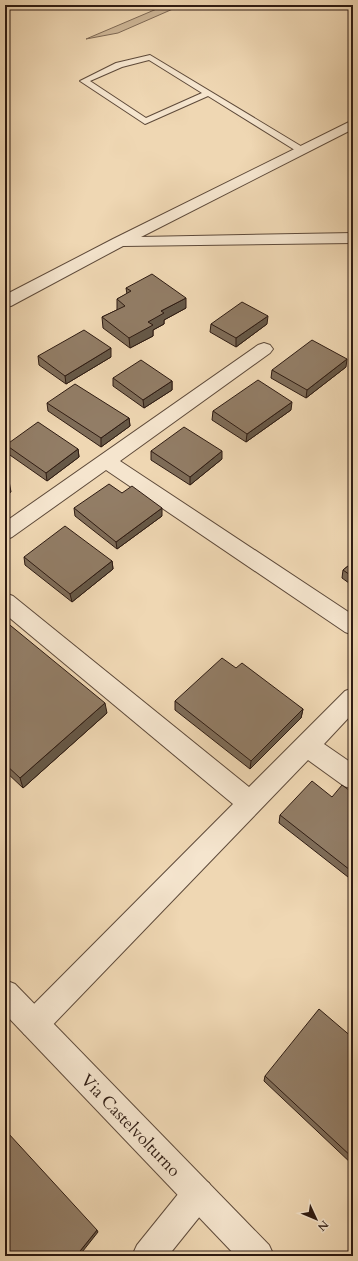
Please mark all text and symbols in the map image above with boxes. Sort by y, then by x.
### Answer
street label: Via Castelvolturno [76,1069,186,1182]
north arrow [296,1199,336,1239]
text: N [314,1217,332,1235]

